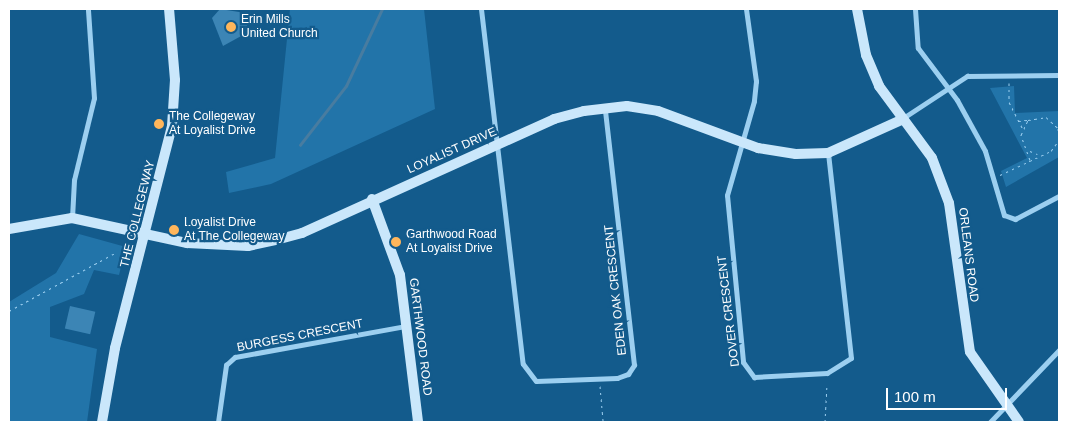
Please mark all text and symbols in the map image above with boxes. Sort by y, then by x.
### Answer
place label: Erin Mills United Church [241,13,318,41]
marker: Erin Mills United Church [225,21,237,33]
place label: The Collegeway At Loyalist Drive [169,110,256,138]
marker: The Collegeway At Loyalist Drive [153,118,165,130]
street label: LOYALIST DRIVE [405,125,499,177]
street label: THE COLLEGEWAY [118,159,158,269]
street label: ORLEANS ROAD [955,207,981,303]
place label: Loyalist Drive At The Collegeway [184,216,285,244]
marker: Loyalist Drive At The Collegeway [168,224,180,236]
street label: EDEN OAK CRESCENT [602,224,630,356]
place label: Garthwood Road At Loyalist Drive [406,228,497,256]
marker: Garthwood Road At Loyalist Drive [390,236,402,248]
street label: DOVER CRESCENT [715,255,743,367]
street label: GARTHWOOD ROAD [406,277,434,397]
street label: BURGESS CRESCENT [236,317,364,355]
scale bar [888,378,1009,410]
text: 100 m [894,388,936,405]

